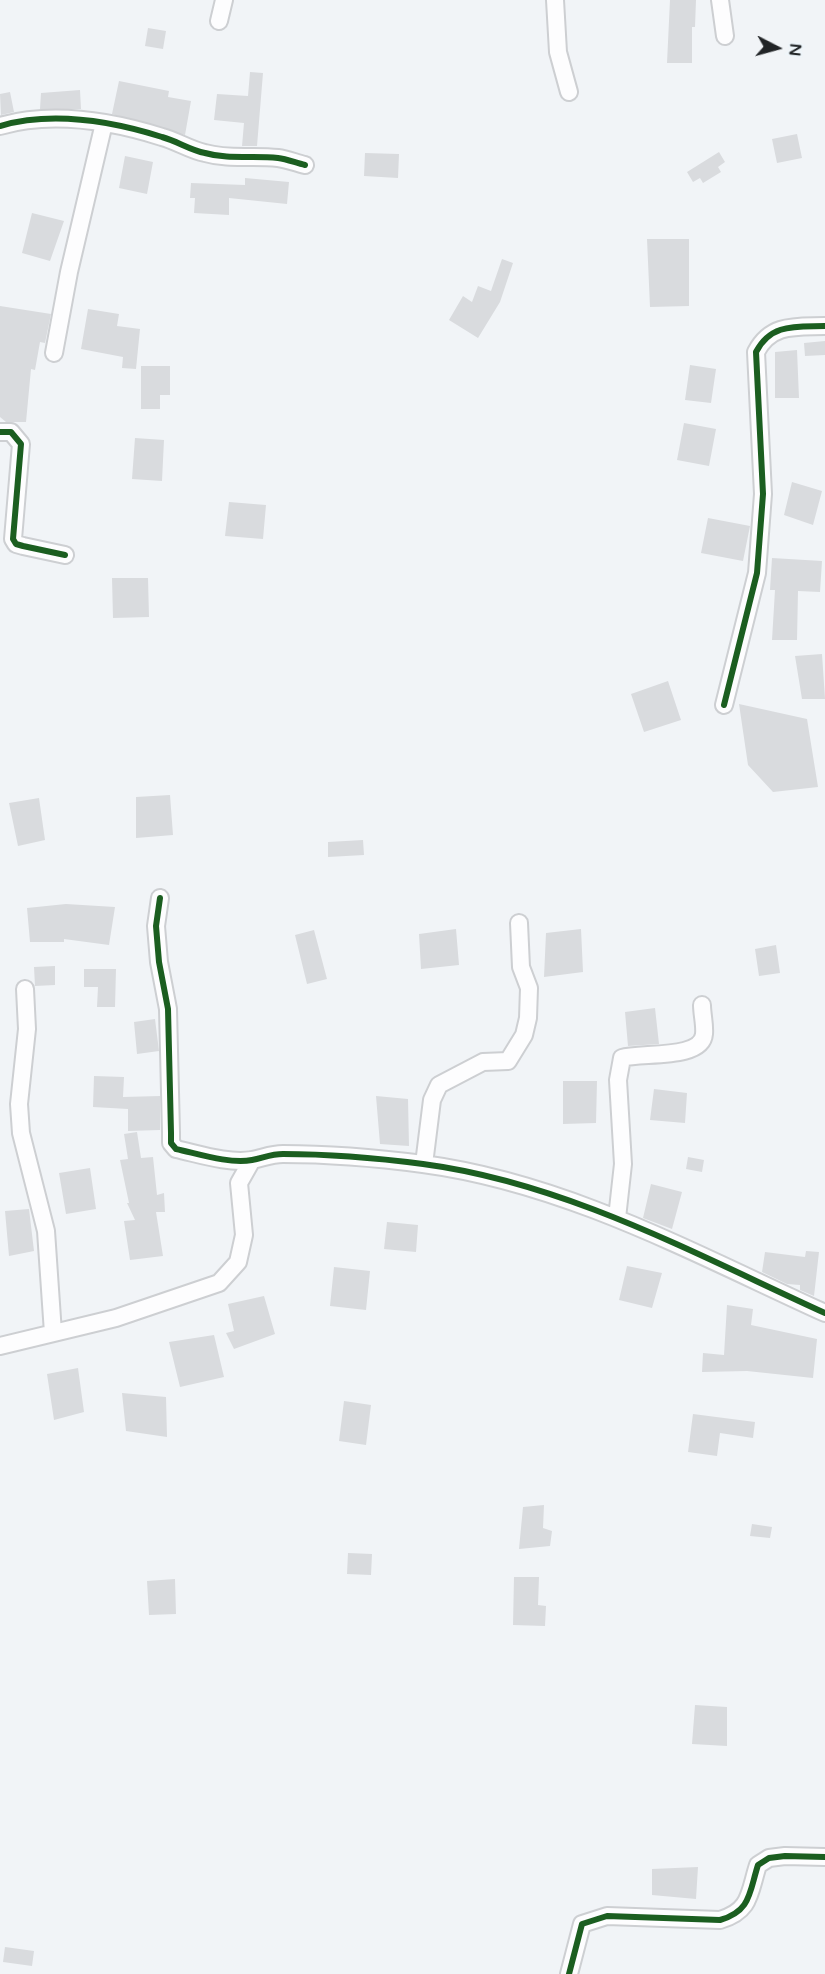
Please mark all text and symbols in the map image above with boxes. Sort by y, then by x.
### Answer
north arrow [747,18,807,78]
text: N [784,42,806,57]

